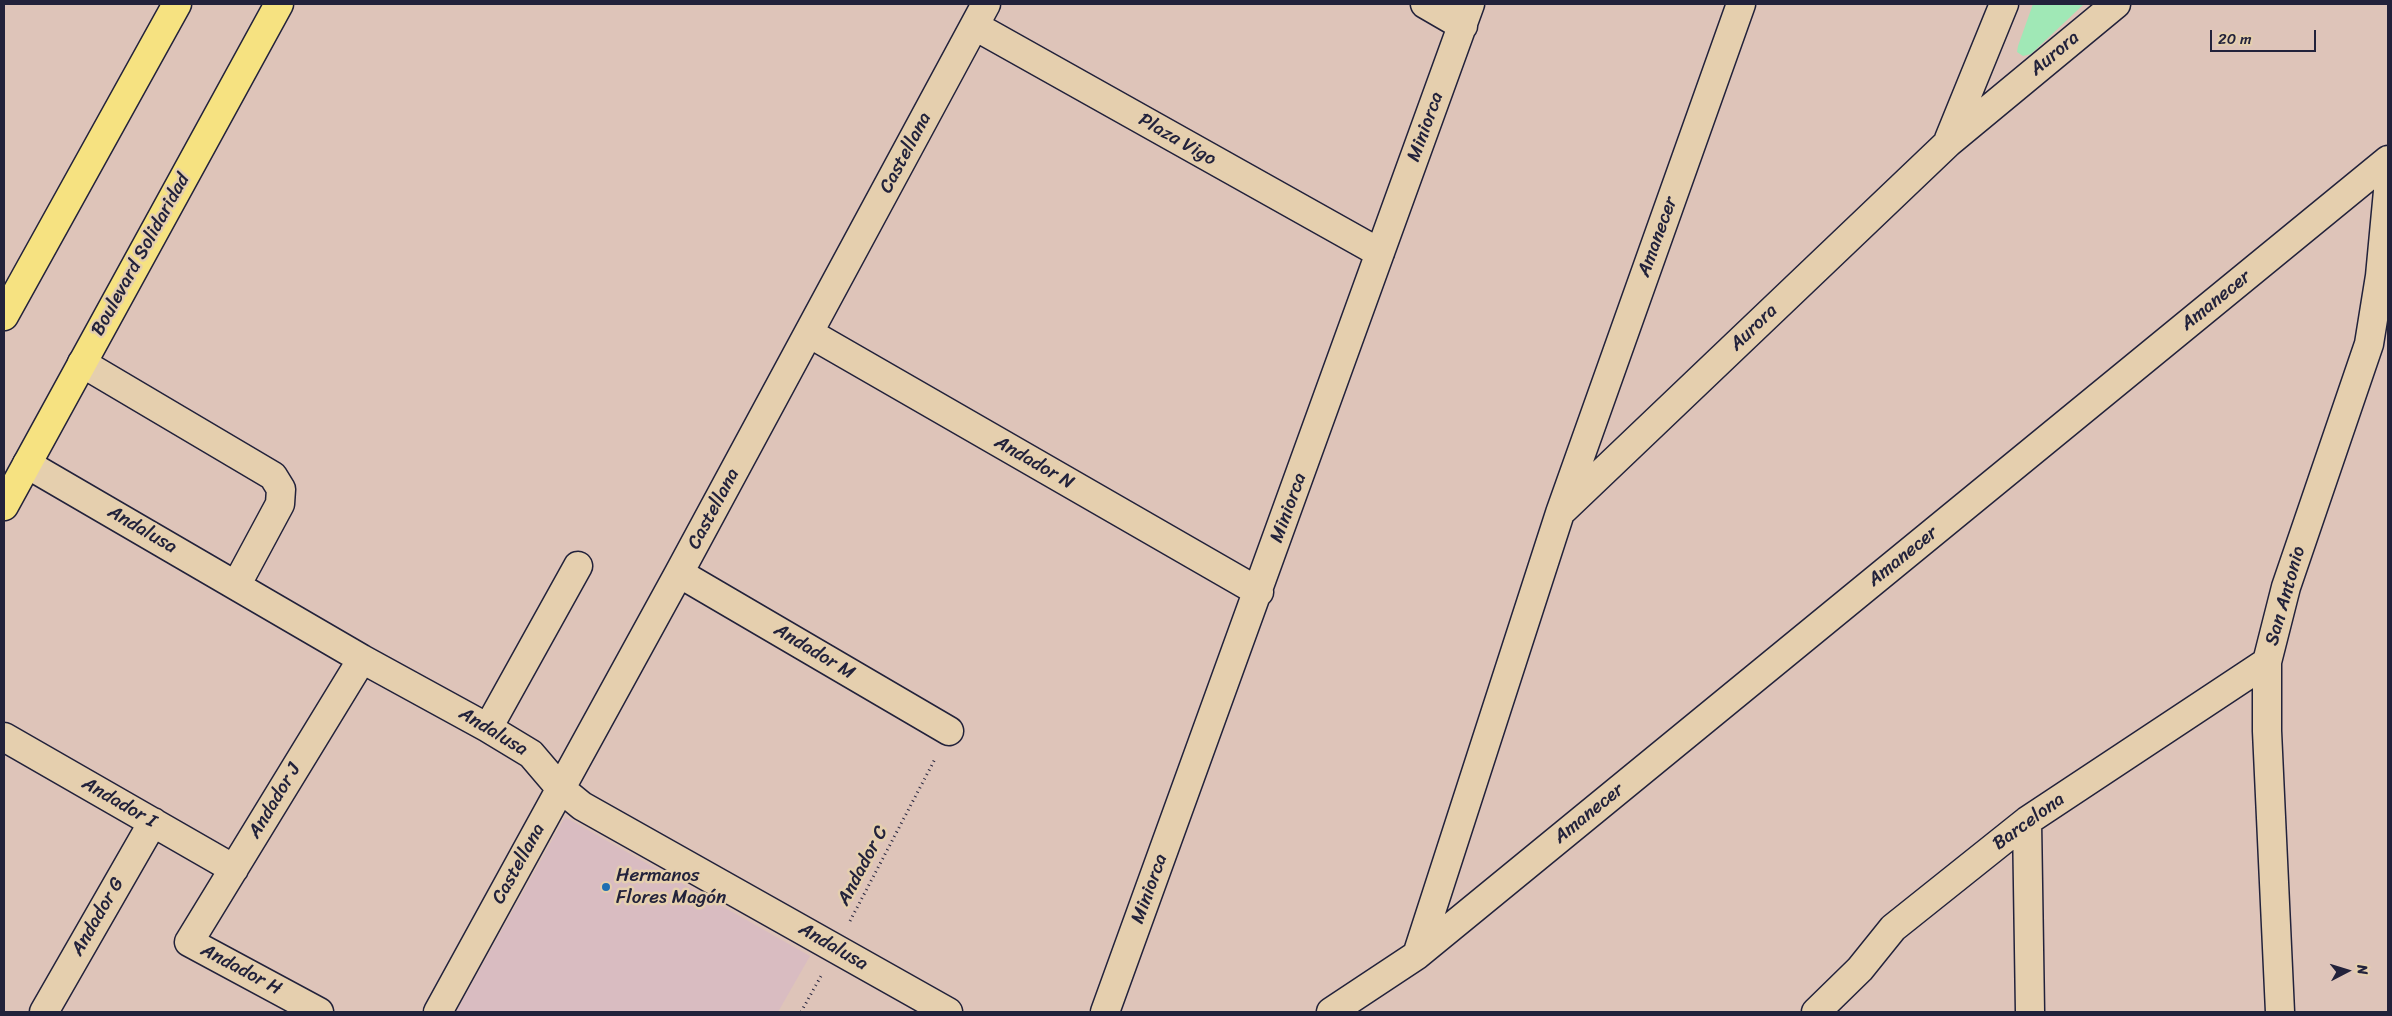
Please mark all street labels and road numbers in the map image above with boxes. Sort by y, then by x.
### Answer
street label: Aurora [2026,27,2084,81]
street label: Miniorca [1403,89,1449,165]
street label: Castellana [875,109,937,197]
street label: Plaza Vigo [1134,109,1220,171]
street label: Boulevard Solidaridad [87,170,195,340]
street label: Amanecer [1633,194,1683,280]
street label: Amanecer [2177,266,2255,336]
street label: Aurora [1725,300,1783,356]
street label: Andador N [990,431,1078,495]
street label: Castellana [683,465,745,553]
street label: Miniorca [1266,470,1312,546]
street label: Andalusa [103,501,181,559]
street label: Amanecer [1864,522,1942,592]
street label: San Antonio [2261,544,2311,648]
street label: Andador M [769,619,859,685]
street label: Andalusa [454,703,532,761]
street label: Andador J [244,759,306,843]
street label: Andador I [78,773,160,833]
street label: Amanecer [1550,779,1628,849]
street label: Barcelona [1989,788,2069,856]
street label: Castellana [488,820,550,908]
street label: Andador C [833,822,893,910]
street label: Miniorca [1127,851,1173,927]
street label: Andador G [67,874,129,960]
street label: Andalusa [794,918,872,976]
street label: Andador H [197,939,285,1001]

